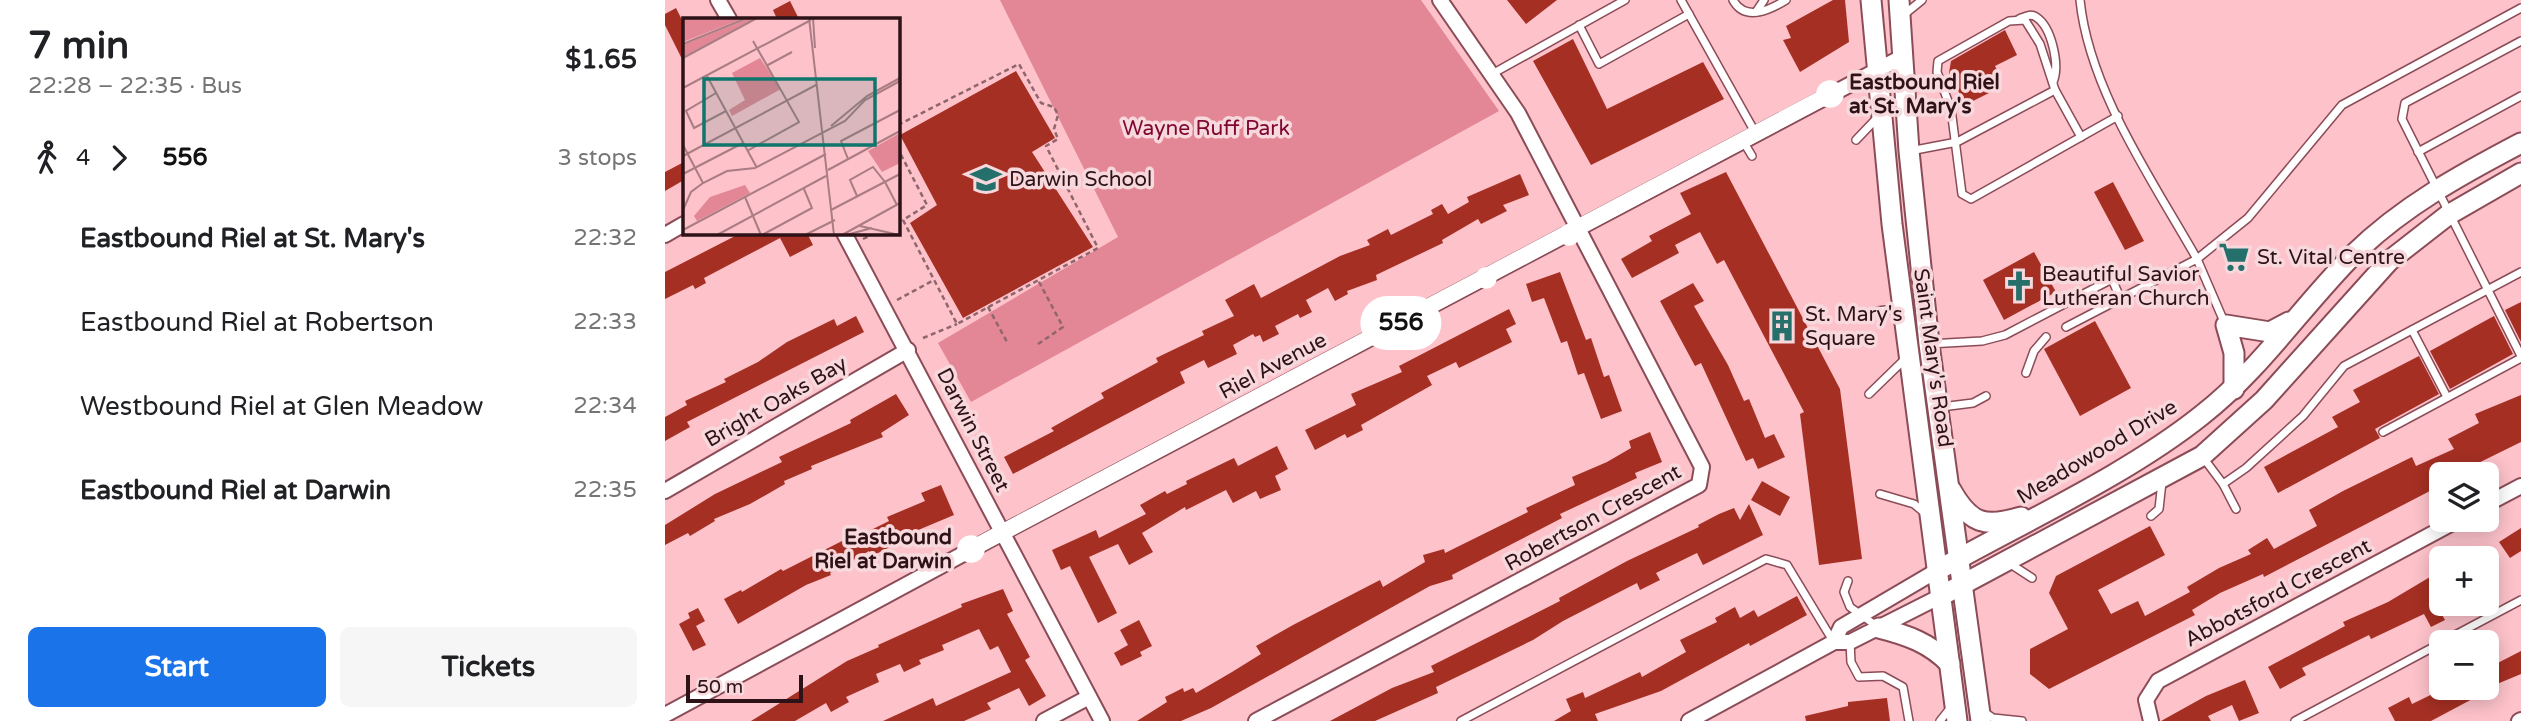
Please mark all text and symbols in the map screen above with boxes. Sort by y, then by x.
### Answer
inset map [683,18,899,234]
text: 7 min [28,23,129,69]
text: $1.65 [565,44,637,75]
place label: Eastbound Riel at St. Mary's [1849,70,2000,119]
text: 22:28 – 22:35 · Bus [28,72,242,100]
marker: Eastbound Riel at St. Mary's [1817,81,1843,107]
park label: Wayne Ruff Park [1122,116,1290,141]
icon: walk [28,139,66,177]
icon: forward [100,139,138,177]
text: 556 [162,143,208,172]
text: 4 [76,144,90,172]
text: 3 stops [557,144,637,172]
school or university icon: Darwin School [969,162,1003,196]
place label: Darwin School [1009,167,1152,192]
text: Eastbound Riel at St. Mary's [80,223,425,254]
text: 22:32 [573,224,637,252]
unlabelled marker [1559,225,1579,245]
supermarket icon: St. Vital Centre [2217,240,2251,274]
place label: St. Vital Centre [2257,245,2405,270]
place label: Beautiful Savior Lutheran Church [2042,262,2209,311]
street label: Saint Mary's Road [1908,267,1958,449]
unlabelled marker [1476,268,1496,288]
church icon: Beautiful Savior Lutheran Church [2002,269,2036,303]
line badge: 556 [1361,300,1441,346]
place label: St. Mary's Square [1805,302,1903,351]
text: Eastbound Riel at Robertson [80,307,434,338]
text: 22:33 [573,308,637,336]
text: 556 [1378,308,1424,337]
building icon: St. Mary's Square [1765,309,1799,343]
street label: Riel Avenue [1215,327,1331,405]
street label: Bright Oaks Bay [701,351,851,453]
street label: Darwin Street [931,364,1015,496]
text: Westbound Riel at Glen Meadow [80,391,483,422]
text: 22:34 [573,392,637,420]
street label: Meadowood Drive [2013,394,2182,510]
street label: Robertson Crescent [1500,459,1686,577]
map controls [2429,462,2499,700]
button: layers [2429,462,2499,532]
text: Eastbound Riel at Darwin [80,475,391,506]
text: 22:35 [573,476,637,504]
place label: Eastbound Riel at Darwin [814,525,952,574]
street label: Abbotsford Crescent [2181,533,2375,653]
marker: Eastbound Riel at Darwin [958,536,984,562]
button: + [2429,546,2499,616]
button: Start [28,627,326,707]
button: Tickets [340,627,637,707]
button: − [2429,630,2499,700]
scale bar [686,672,803,704]
text: 50 m [697,676,743,698]

